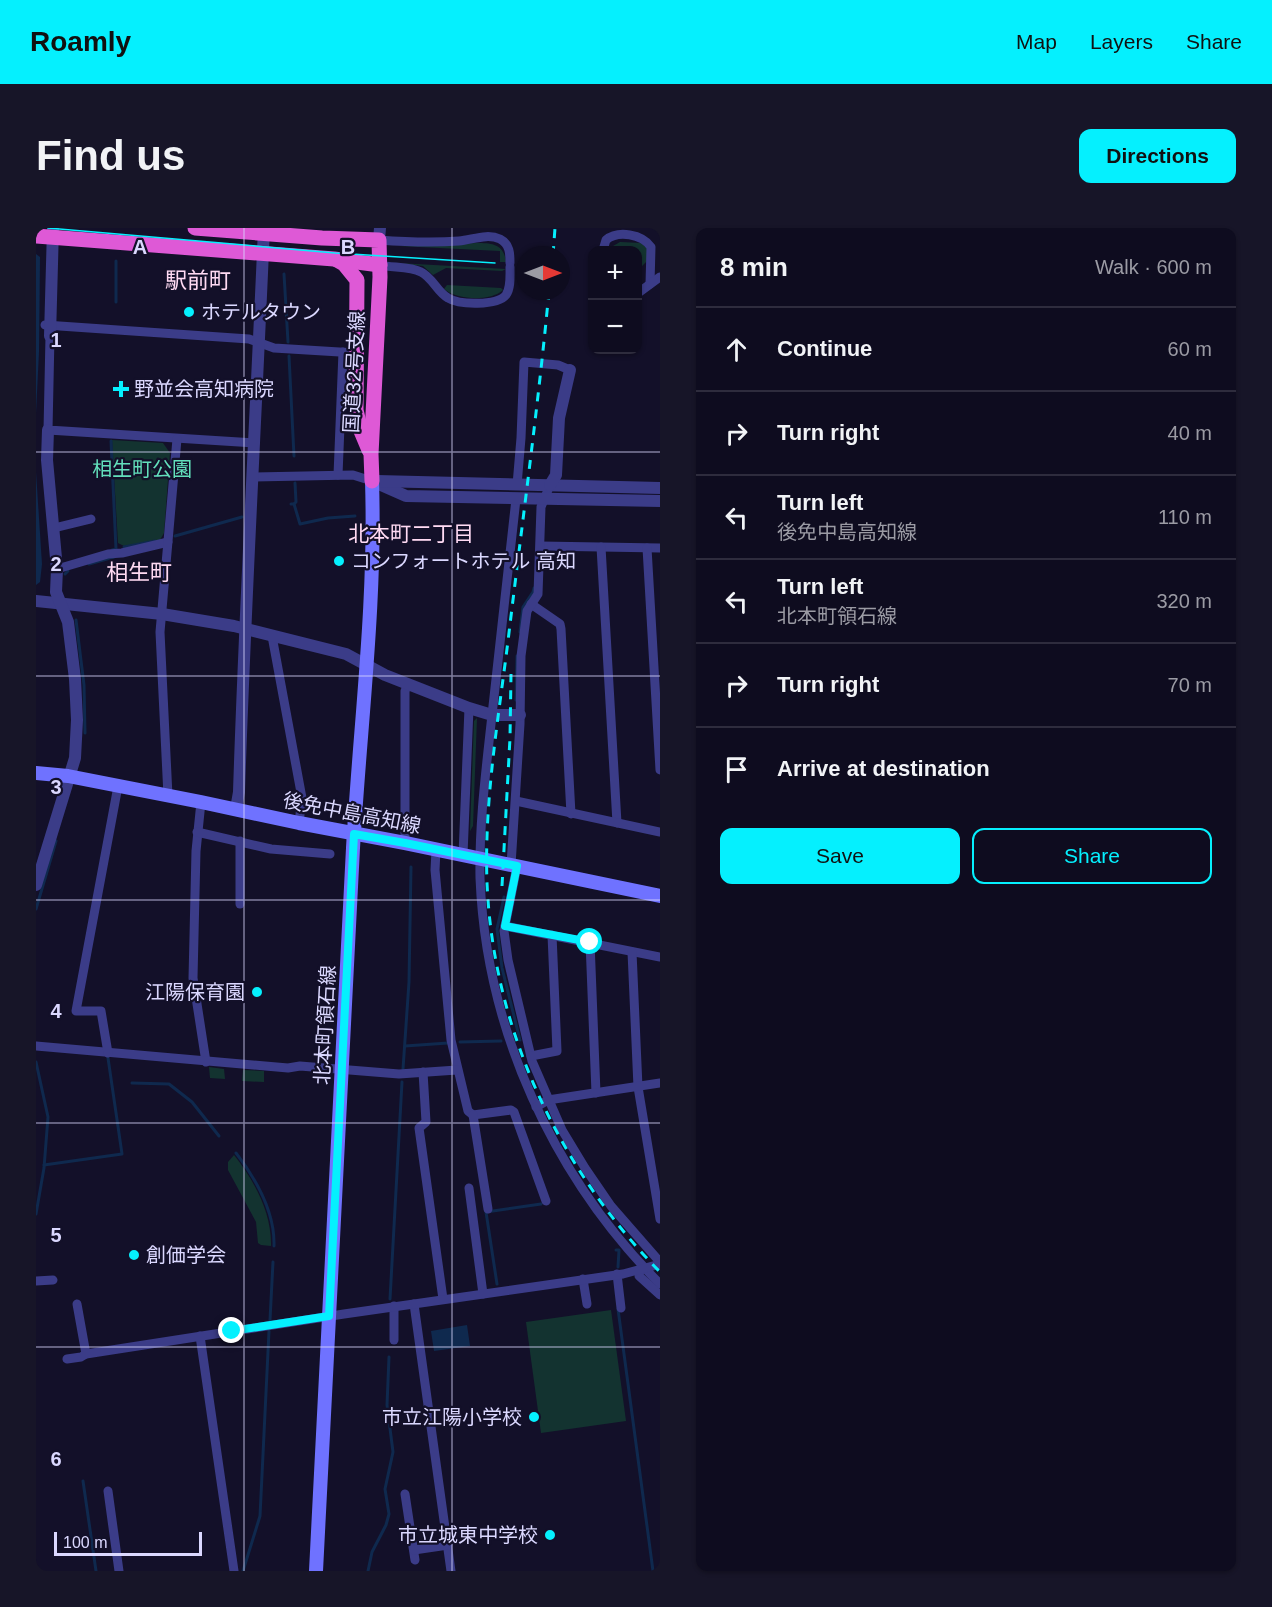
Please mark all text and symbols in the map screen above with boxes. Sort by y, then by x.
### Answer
text: Roamly [30,26,131,57]
text: Map [1016,30,1057,53]
text: Layers [1090,30,1153,53]
text: Share [1186,30,1242,53]
button: Directions [1079,129,1236,183]
text: Find us [36,132,185,179]
text: A [133,236,147,258]
text: B [341,236,355,258]
north arrow [516,246,570,300]
map controls [588,246,642,354]
button: + [588,246,642,300]
text: 8 min [720,252,788,282]
text: Walk · 600 m [1095,256,1212,278]
district label: 駅前町 [165,268,231,293]
button: − [588,300,642,354]
place label: ホテルタウン [201,301,321,323]
marker: ホテルタウン [182,305,196,319]
street label: 国道32号支線 [340,310,368,434]
text: 1 [50,329,62,351]
icon: ahead [720,333,753,366]
text: Continue [777,336,872,361]
text: 60 m [1168,338,1212,360]
place label: 野並会高知病院 [134,378,274,400]
marker: 野並会高知病院 [112,380,130,398]
icon: right [720,417,753,450]
text: Turn right [777,420,879,445]
text: 40 m [1168,422,1212,444]
park label: 相生町公園 [92,458,192,480]
text: Turn left [777,490,863,515]
icon: left [720,501,753,534]
text: 110 m [1158,506,1212,528]
text: 後免中島高知線 [777,521,917,543]
district label: 北本町二丁目 [348,522,474,545]
place label: コンフォートホテル 高知 [351,550,576,572]
text: 2 [50,553,62,575]
marker: コンフォートホテル 高知 [332,554,346,568]
district label: 相生町 [106,560,172,585]
text: Turn left [777,574,863,599]
icon: left [720,585,753,618]
text: 320 m [1156,590,1212,612]
text: 北本町領石線 [777,605,897,627]
icon: right [720,669,753,702]
text: Turn right [777,672,879,697]
text: 70 m [1168,674,1212,696]
icon: arrive [720,753,753,786]
text: Arrive at destination [777,756,990,781]
text: 3 [50,776,62,798]
street label: 後免中島高知線 [281,789,423,837]
button: Save [720,828,960,884]
button: Share [972,828,1212,884]
route start [576,928,602,954]
street label: 北本町領石線 [311,965,339,1085]
place label: 江陽保育園 [145,981,245,1003]
marker: 江陽保育園 [250,985,264,999]
text: 4 [50,1000,62,1022]
text: 5 [50,1224,62,1246]
place label: 創価学会 [146,1244,226,1266]
marker: 創価学会 [127,1248,141,1262]
route end [218,1317,244,1343]
place label: 市立江陽小学校 [382,1406,522,1428]
marker: 市立江陽小学校 [527,1410,541,1424]
text: 6 [50,1448,62,1470]
place label: 市立城東中学校 [398,1524,538,1546]
marker: 市立城東中学校 [543,1528,557,1542]
scale bar [54,1529,202,1556]
text: 100 m [63,1534,107,1551]

